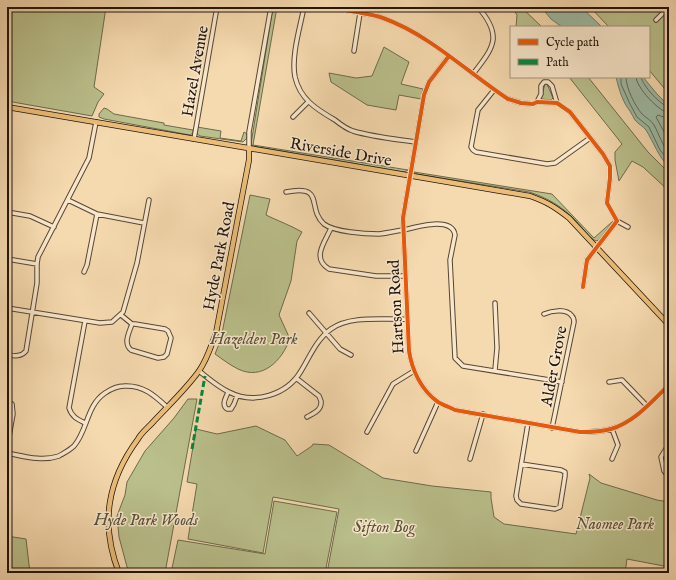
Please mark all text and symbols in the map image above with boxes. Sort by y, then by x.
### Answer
street label: Hazel Avenue [178,24,214,118]
legend [510,26,650,78]
text: Cycle path [546,35,600,51]
text: Path [546,55,569,70]
street label: Riverside Drive [288,134,393,172]
street label: Hyde Park Road [200,200,240,312]
street label: Hartson Road [385,259,409,355]
street label: Alder Grove [537,324,573,409]
park label: Hazelden Park [209,330,298,350]
park label: Hyde Park Woods [93,511,199,531]
park label: Naomee Park [576,515,655,535]
park label: Sifton Bog [353,518,416,538]

